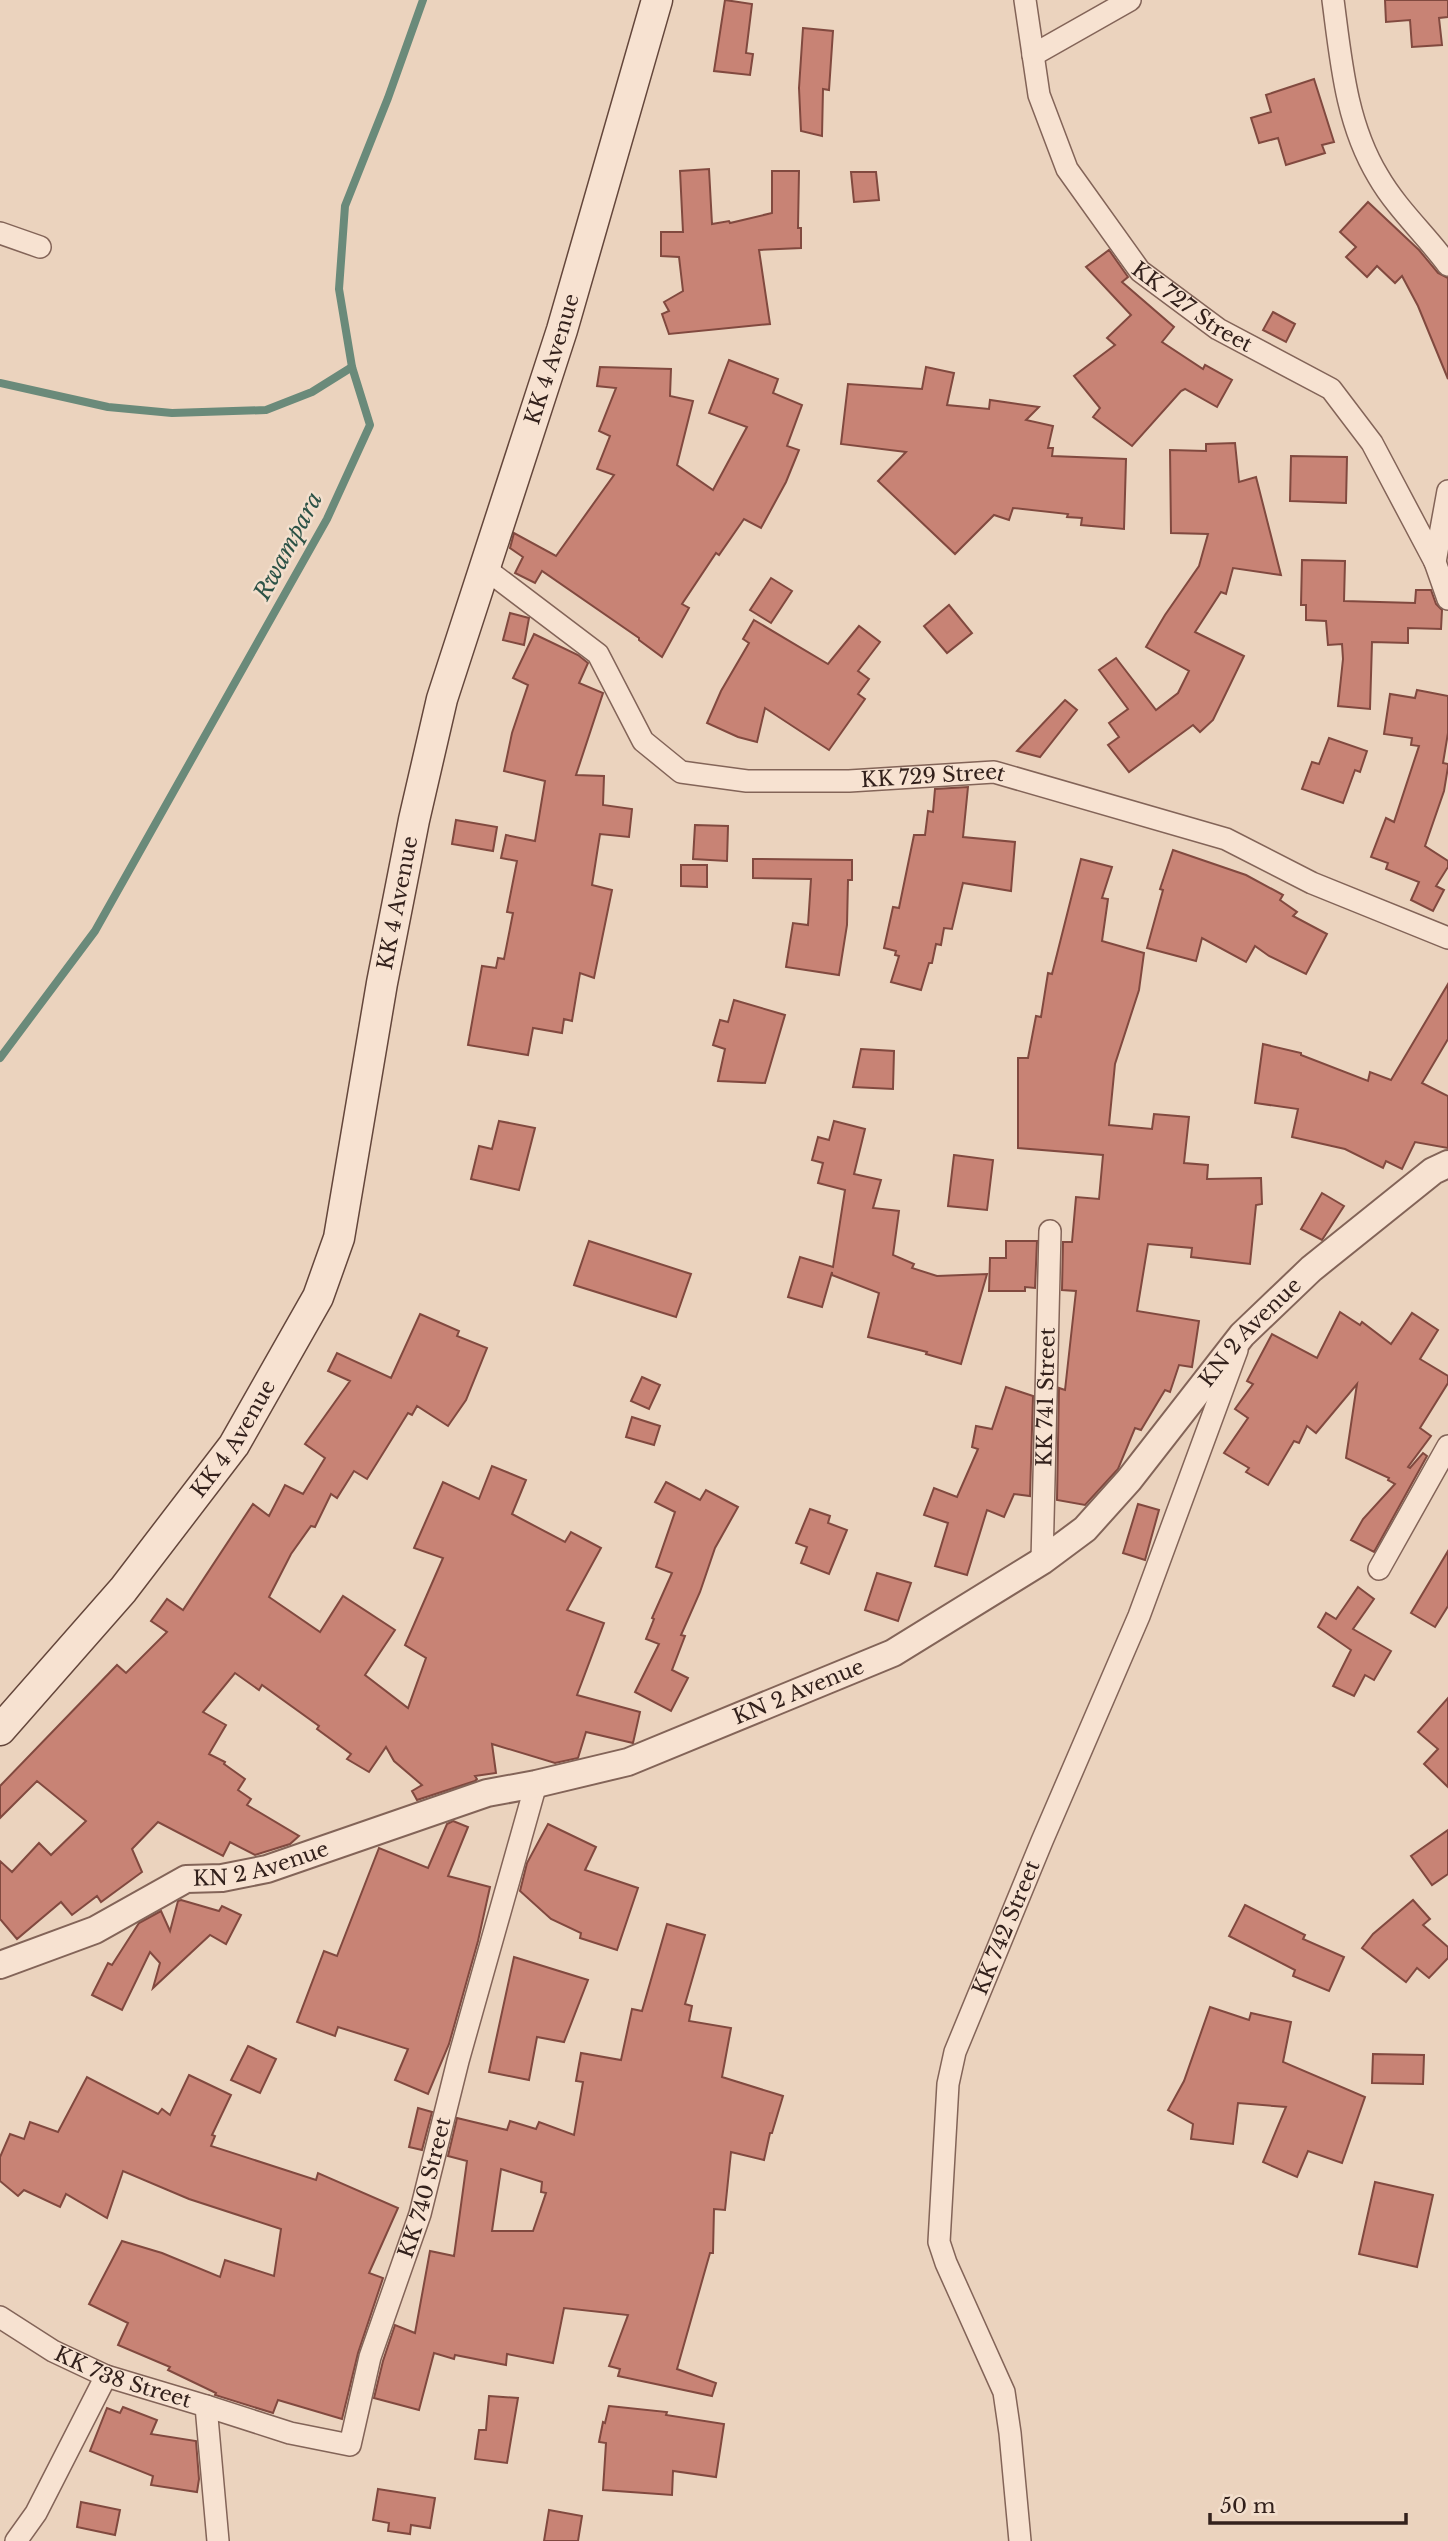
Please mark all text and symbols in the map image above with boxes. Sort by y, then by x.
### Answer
street label: KK 727 Street [1126,256,1257,358]
street label: KK 4 Avenue [519,291,585,428]
water label: Rwampara [247,487,328,606]
street label: KK 729 Street [860,759,1008,793]
street label: KK 4 Avenue [372,834,424,972]
street label: KN 2 Avenue [1193,1272,1307,1392]
street label: KK 741 Street [1031,1327,1061,1467]
street label: KK 4 Avenue [185,1375,281,1503]
street label: KN 2 Avenue [729,1653,868,1730]
street label: KN 2 Avenue [192,1836,332,1892]
street label: KK 742 Street [967,1857,1046,1999]
street label: KK 740 Street [393,2114,457,2261]
street label: KK 738 Street [50,2341,194,2414]
scale bar [1210,2482,1406,2526]
text: 50 m [1220,2493,1276,2519]

